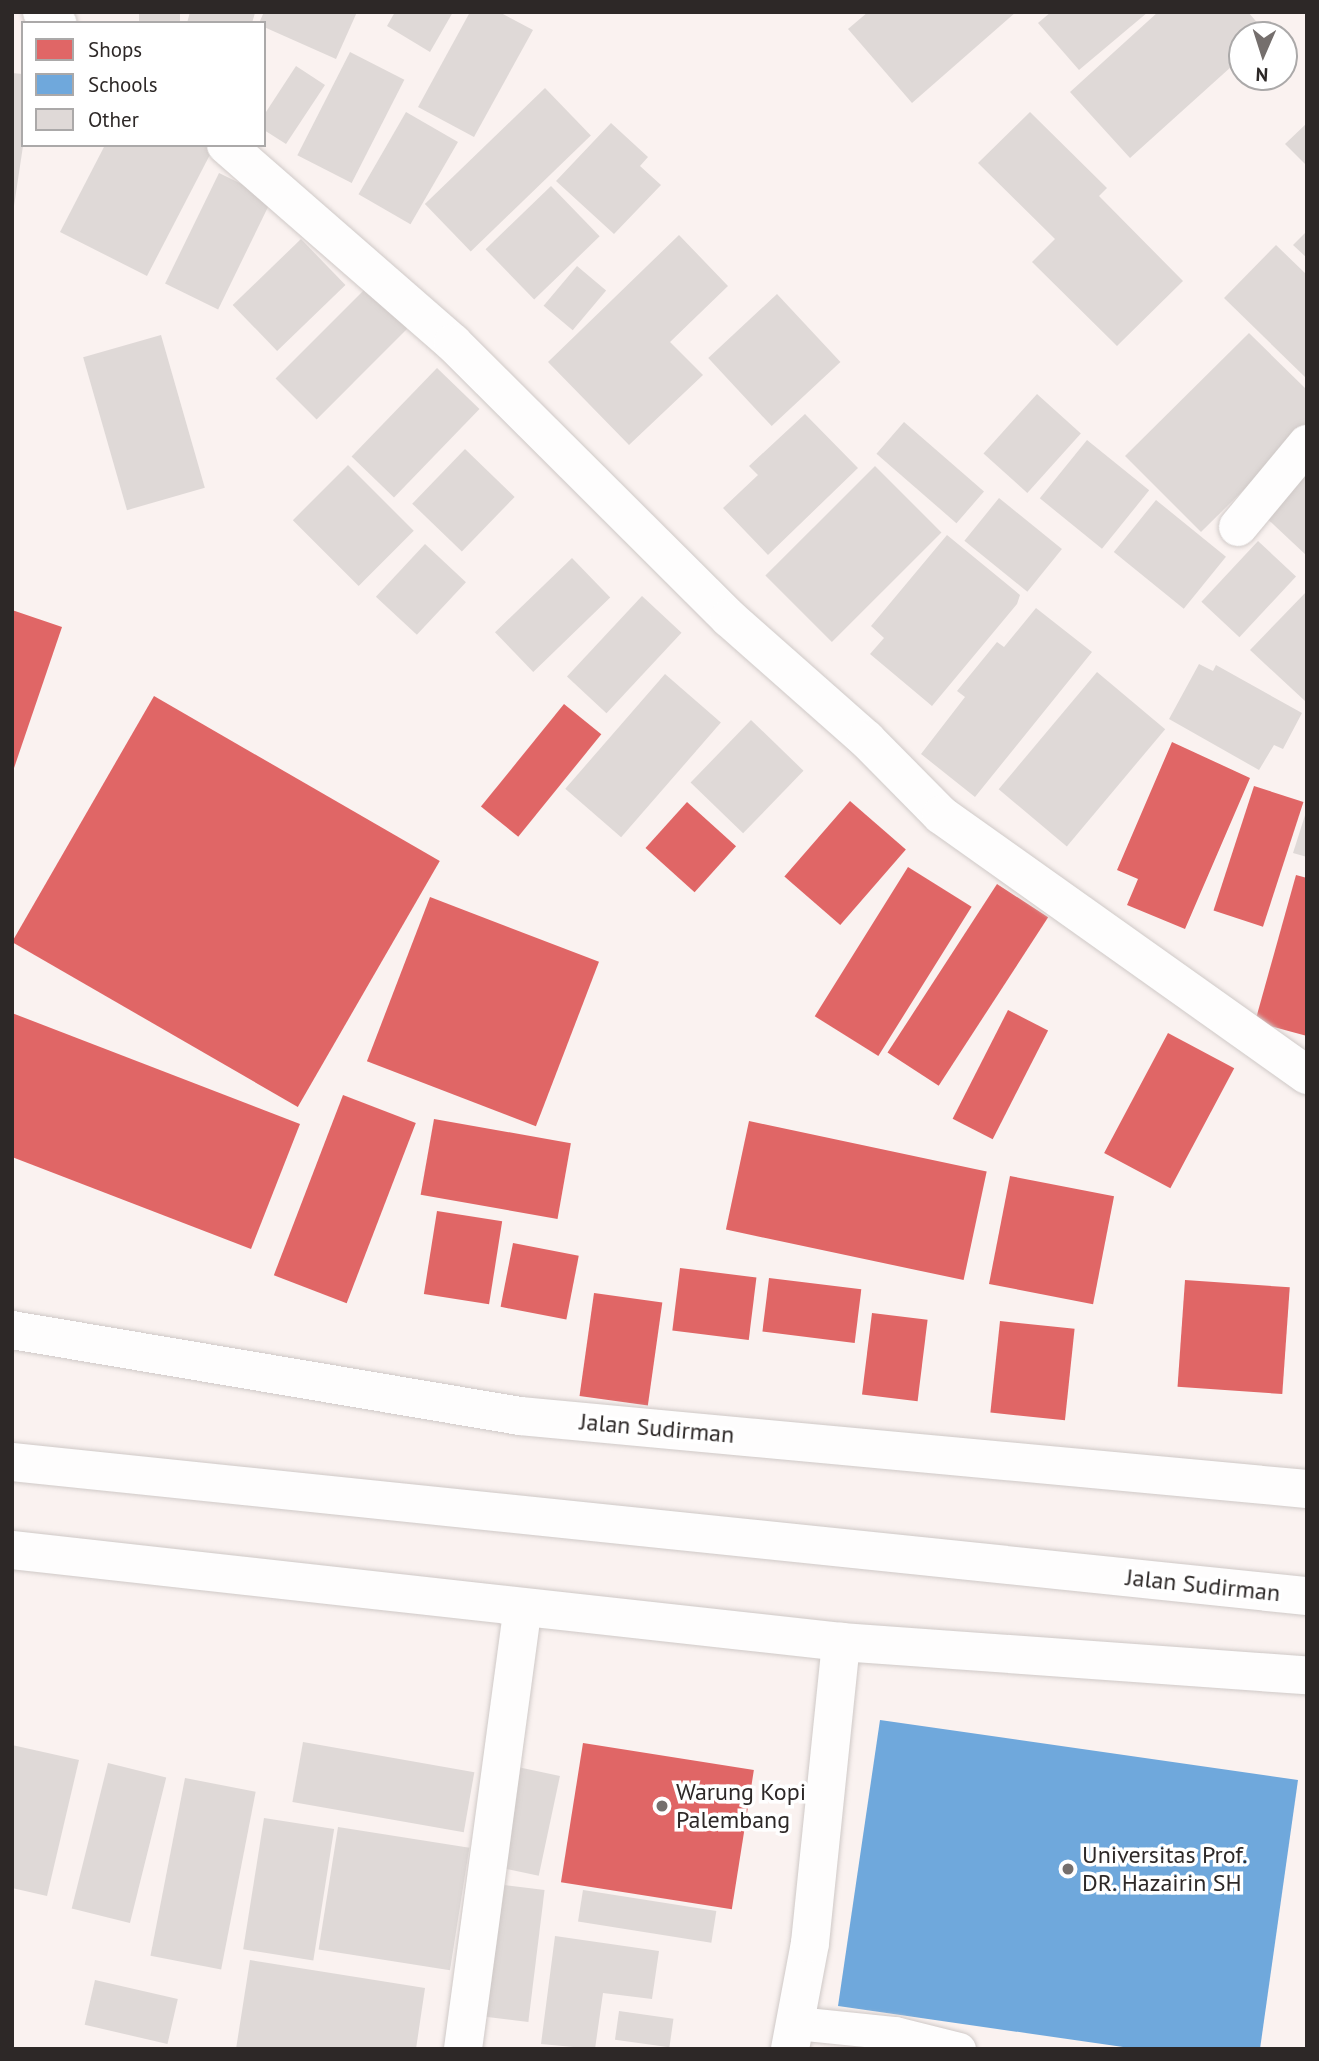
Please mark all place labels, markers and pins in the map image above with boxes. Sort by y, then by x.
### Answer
place label: Warung Kopi Palembang [676,1778,806,1834]
marker: Warung Kopi Palembang [654,1798,670,1814]
place label: Universitas Prof. DR. Hazairin SH [1082,1841,1247,1897]
marker: Universitas Prof. DR. Hazairin SH [1060,1861,1076,1877]

